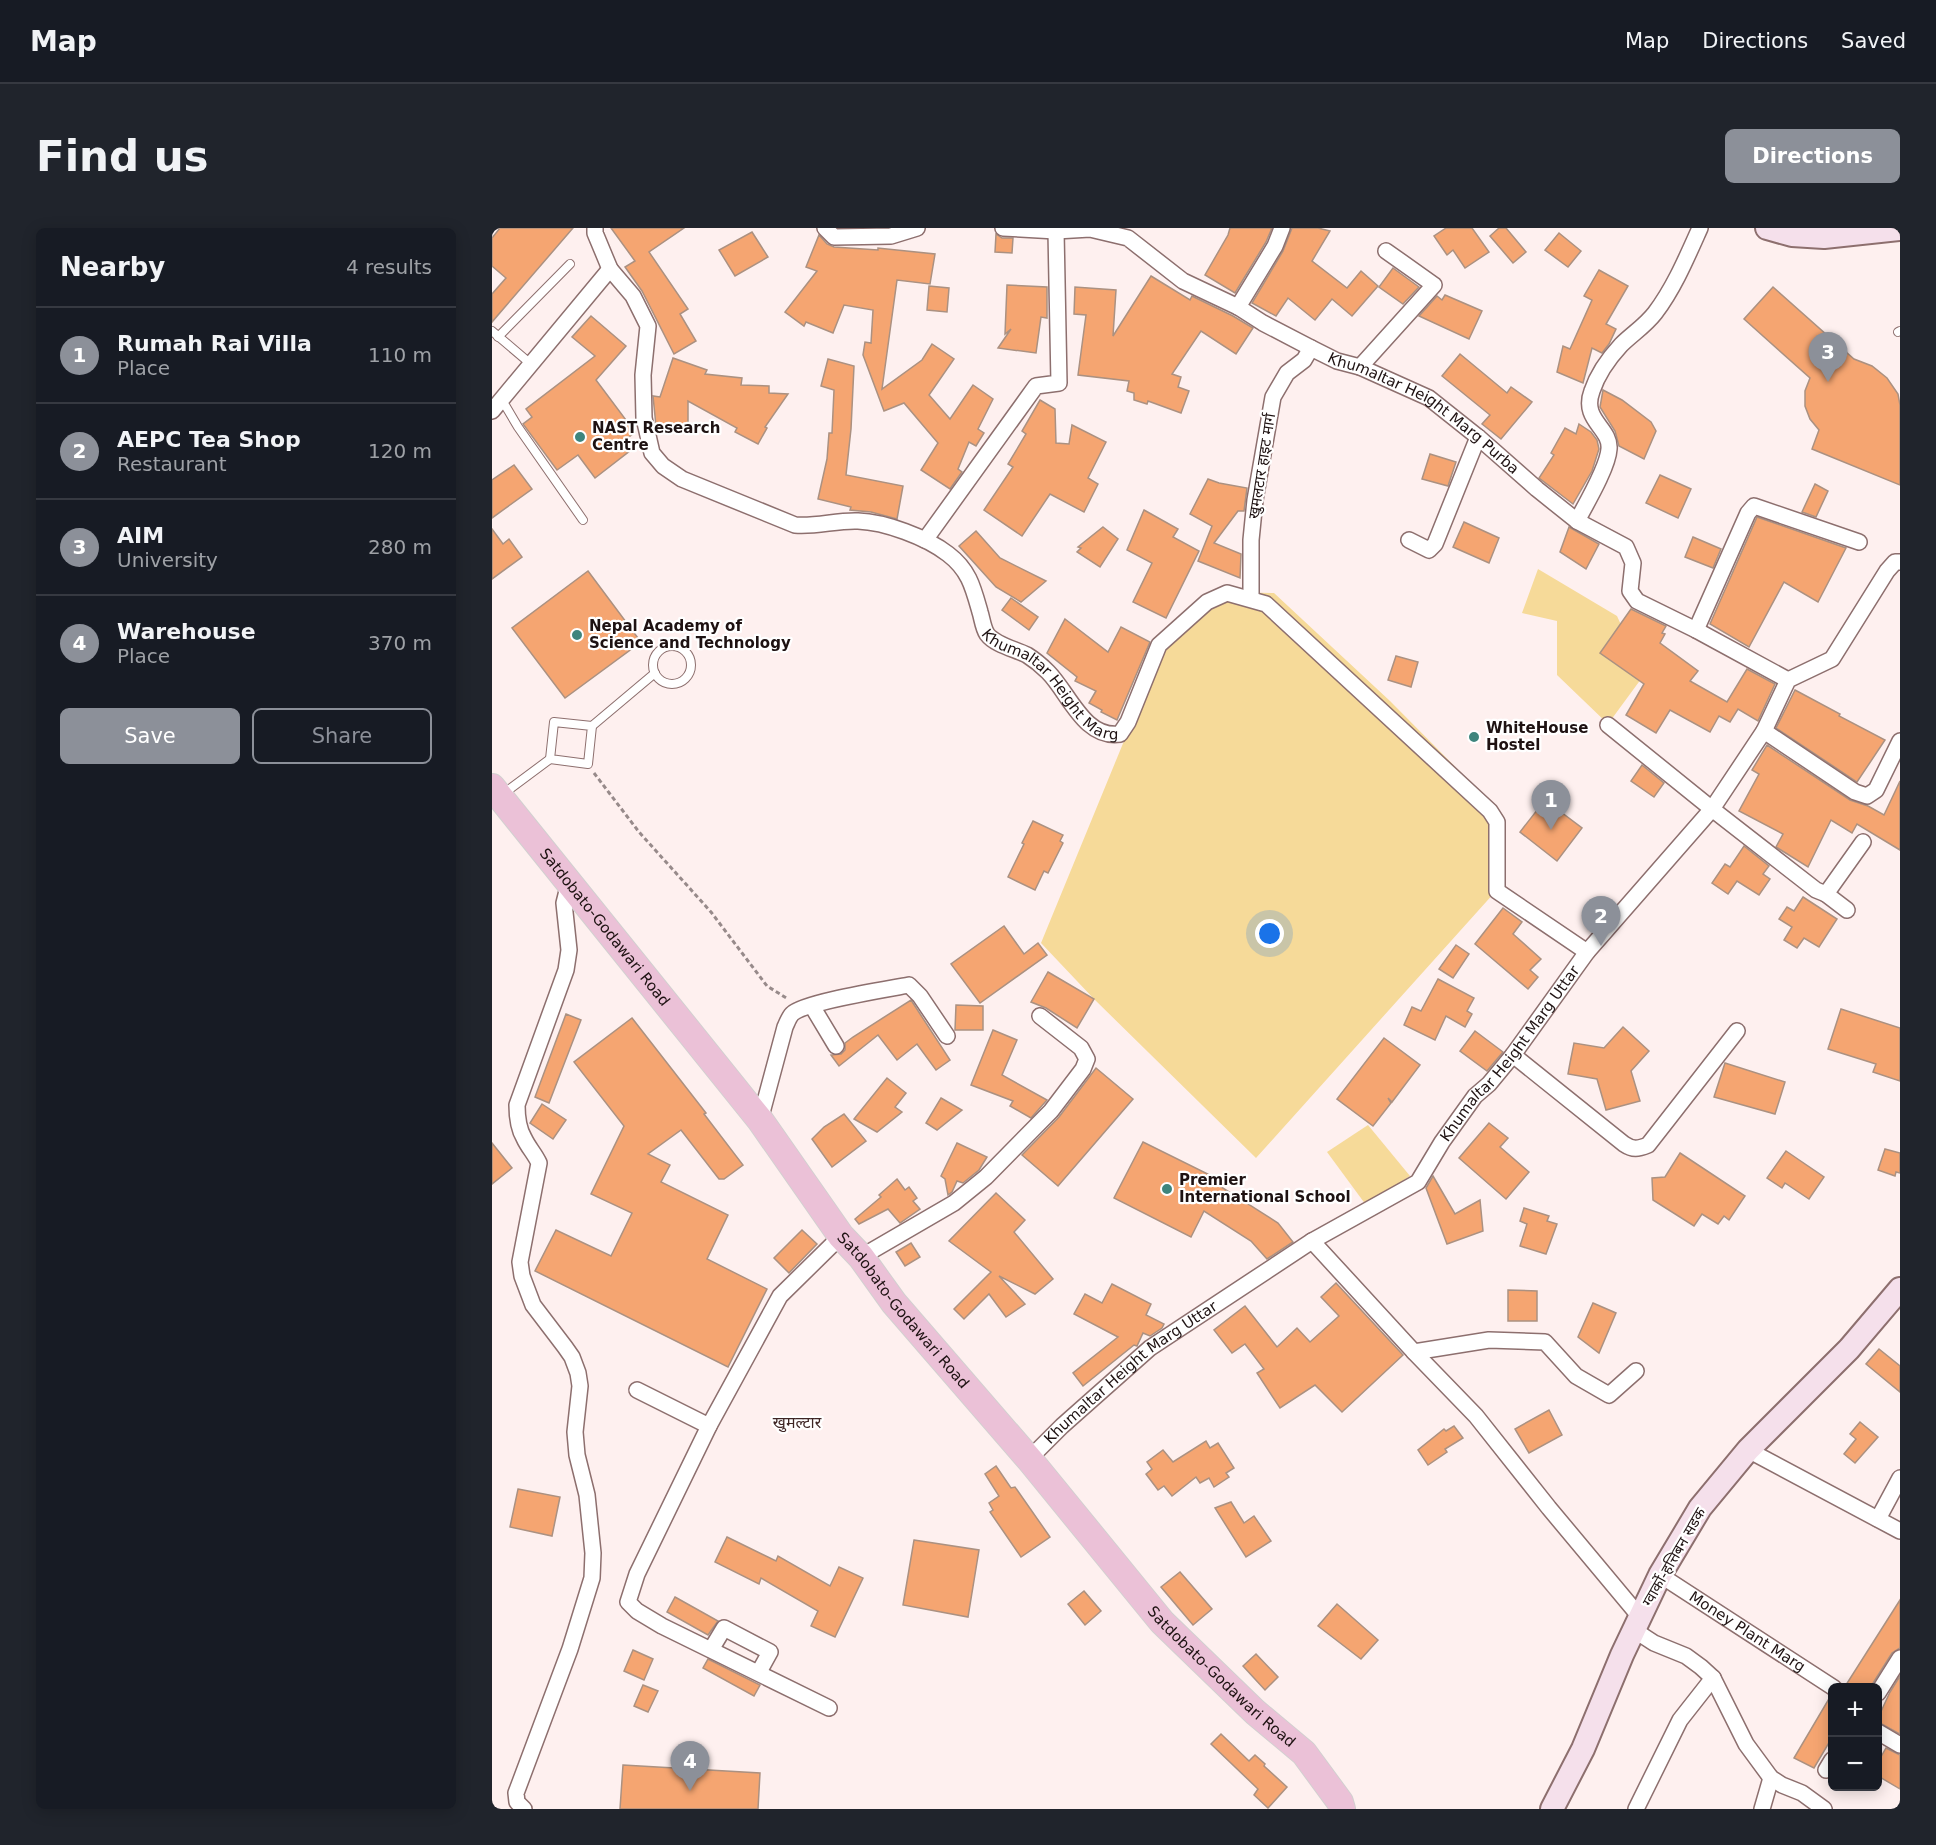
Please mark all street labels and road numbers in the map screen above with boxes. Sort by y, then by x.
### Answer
street label: Khumaltar Height Marg Purba [1325,349,1523,478]
street label: खुमलटार हाइट मार्ग [1245,411,1280,520]
street label: Khumaltar Height Marg [978,625,1119,743]
street label: Satdobato-Godawari Road [536,845,674,1010]
street label: Khumaltar Height Marg Uttar [1436,961,1584,1145]
street label: Satdobato-Godawari Road [833,1229,973,1392]
street label: Khumaltar Height Marg Uttar [1040,1297,1221,1448]
street label: ग्वार्को-हत्तिबन सडक [1638,1504,1710,1609]
street label: Money Plant Marg [1686,1587,1809,1676]
street label: Satdobato-Godawari Road [1144,1602,1299,1751]

